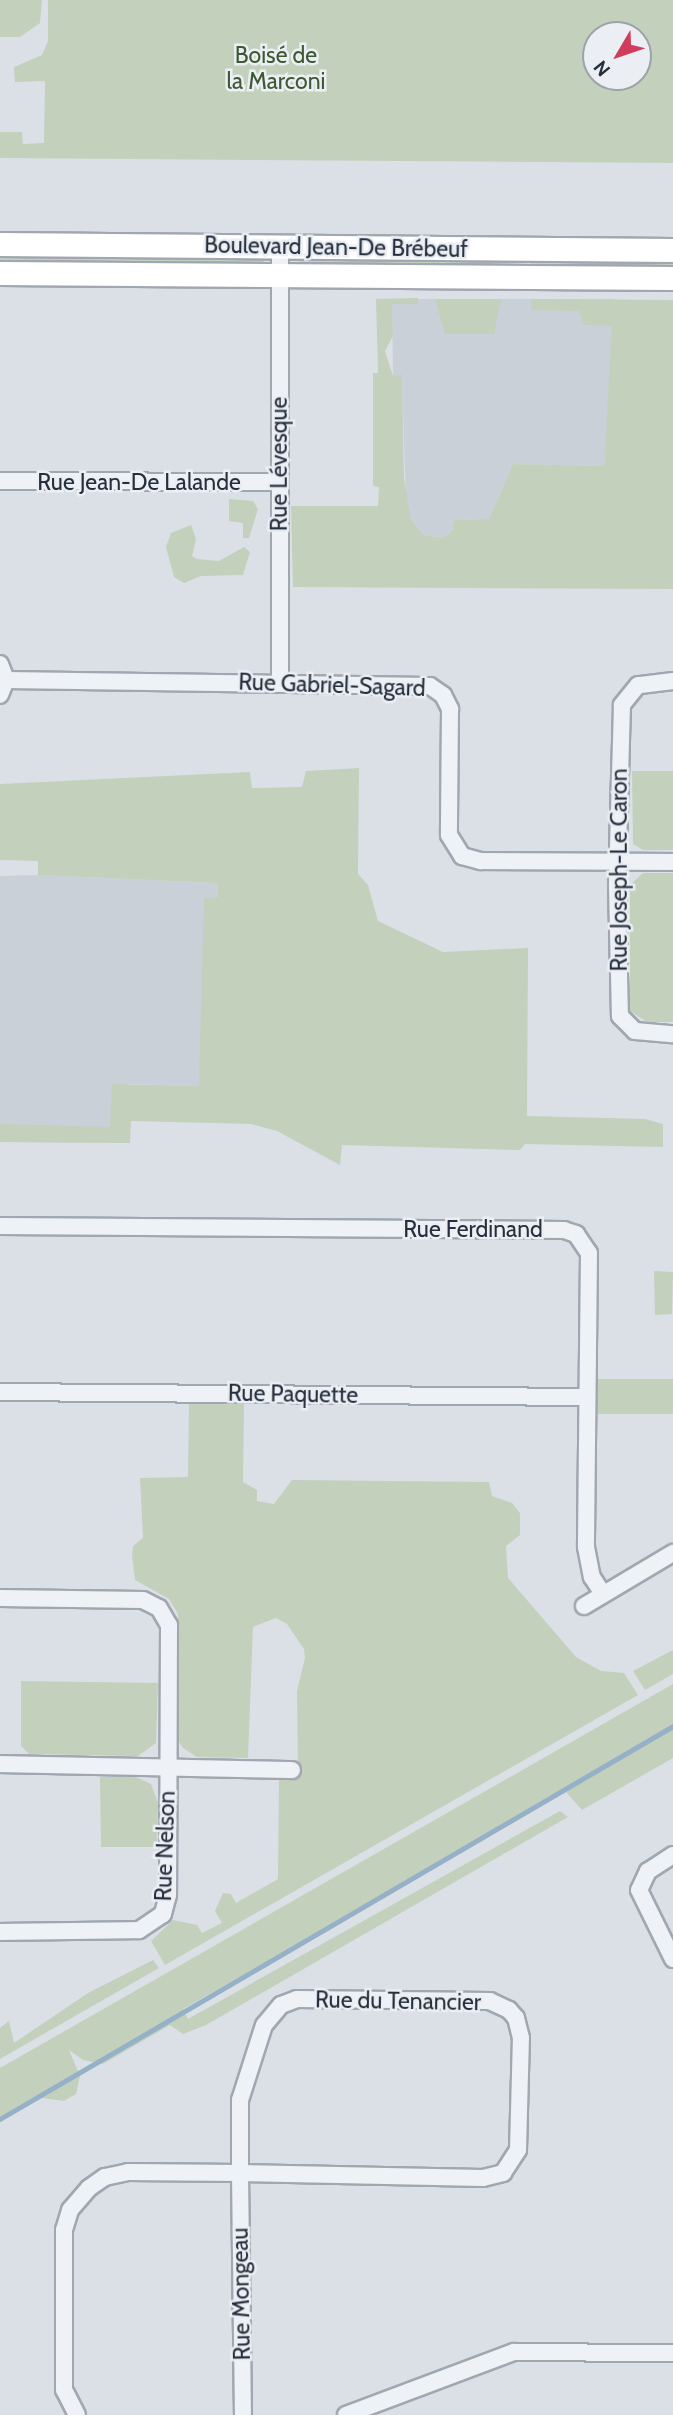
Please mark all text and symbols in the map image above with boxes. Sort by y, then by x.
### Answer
north arrow [582,21,652,91]
park label: Boisé de la Marconi [227,41,325,95]
text: N [589,56,615,81]
street label: Boulevard Jean-De Brébeuf [204,231,468,263]
street label: Rue Lévesque [265,397,293,531]
street label: Rue Jean-De Lalande [37,468,241,496]
street label: Rue Gabriel-Sagard [238,668,426,702]
street label: Rue Joseph-Le Caron [605,768,633,972]
street label: Rue Ferdinand [403,1215,543,1243]
street label: Rue Paquette [228,1379,358,1409]
street label: Rue Nelson [149,1790,181,1902]
street label: Rue du Tenancier [315,1986,481,2016]
street label: Rue Mongeau [226,2227,256,2361]

